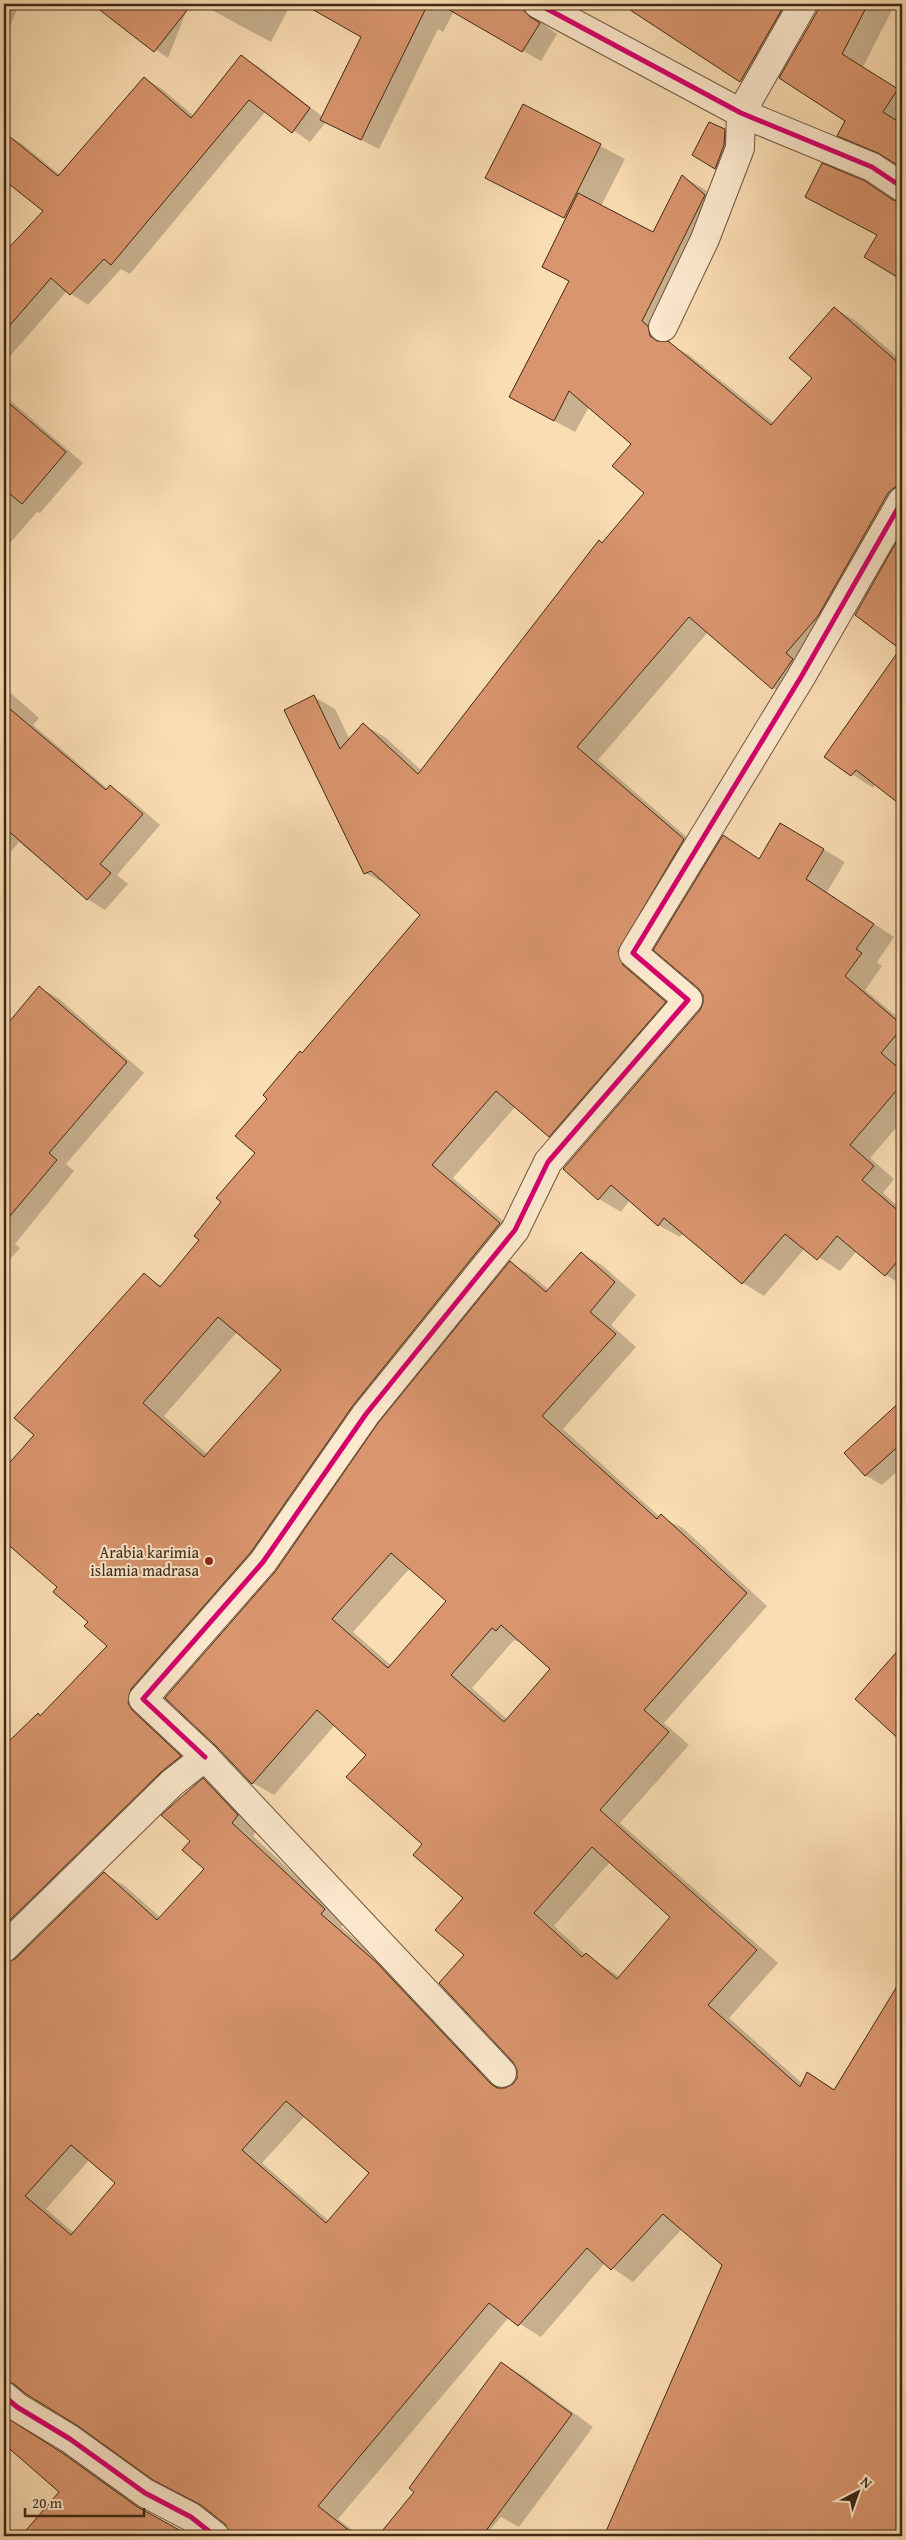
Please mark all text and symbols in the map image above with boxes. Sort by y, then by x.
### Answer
place label: Arabia karimia islamia madrasa [90,1540,199,1582]
marker: Arabia karimia islamia madrasa [203,1555,215,1567]
north arrow [834,2468,884,2518]
text: N [856,2472,877,2493]
scale bar [25,2485,144,2517]
text: 20 m [32,2492,63,2513]

